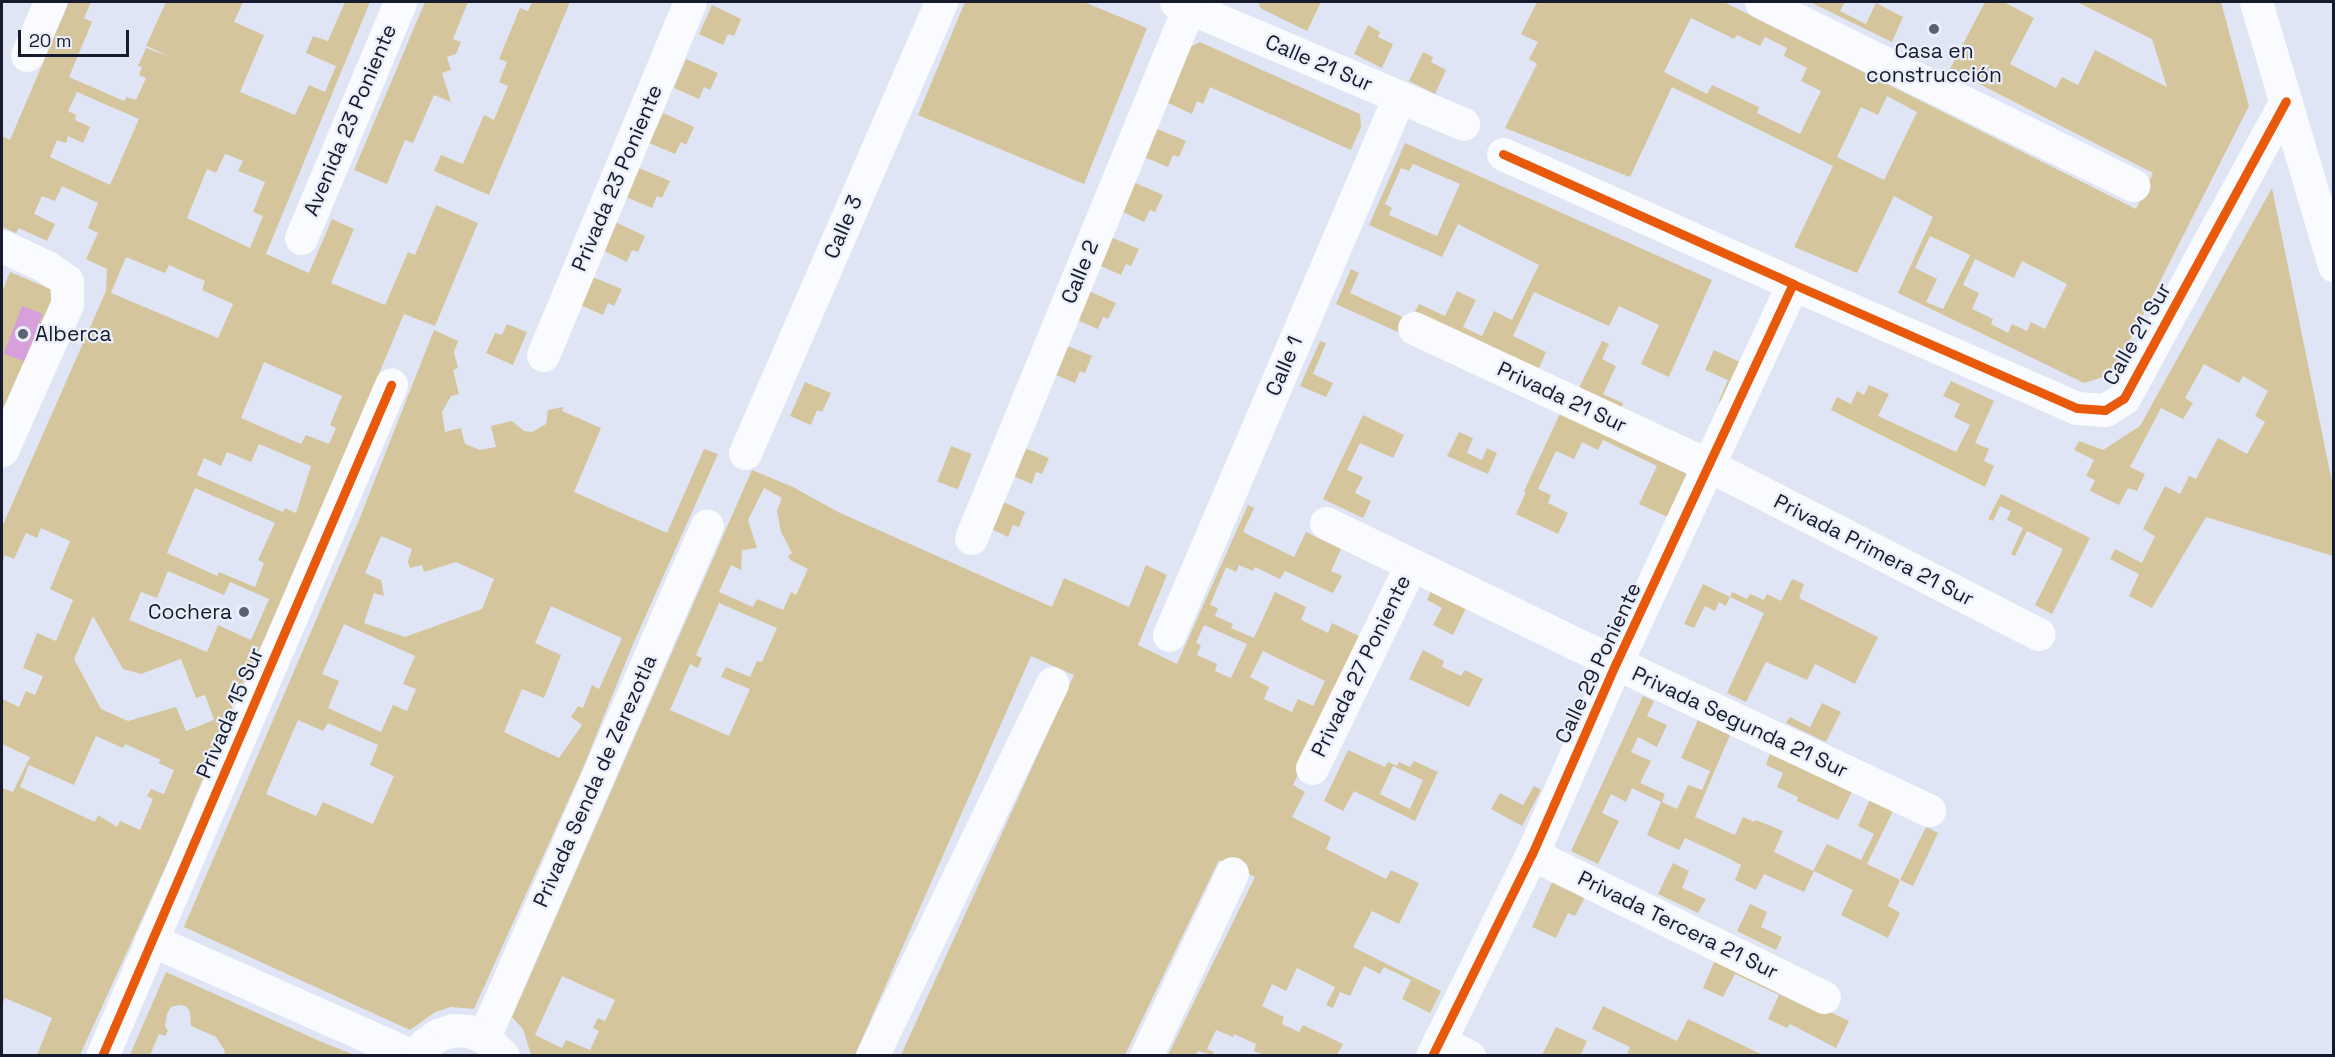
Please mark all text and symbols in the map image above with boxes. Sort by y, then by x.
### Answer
scale bar [21,18,132,56]
street label: Avenida 23 Poniente [298,20,402,220]
marker: Casa en construcción [1927,22,1941,36]
text: 20 m [29,29,72,52]
street label: Calle 21 Sur [1262,29,1376,97]
place label: Casa en construcción [1866,38,2002,88]
street label: Privada 23 Poniente [566,81,668,275]
street label: Calle 3 [818,192,868,262]
street label: Calle 2 [1056,237,1104,307]
street label: Calle 21 Sur [2098,278,2176,390]
place label: Alberca [35,321,112,347]
marker: Alberca [16,327,30,341]
street label: Calle 1 [1260,332,1308,400]
street label: Privada 21 Sur [1493,356,1631,438]
street label: Privada Primera 21 Sur [1770,489,1978,611]
street label: Privada 27 Poniente [1306,571,1416,761]
street label: Calle 29 Poniente [1550,579,1646,747]
place label: Cochera [148,599,232,625]
marker: Cochera [237,605,251,619]
street label: Privada 15 Sur [191,644,269,782]
street label: Privada Senda de Zerezotla [528,651,662,911]
street label: Privada Segunda 21 Sur [1628,661,1852,783]
street label: Privada Tercera 21 Sur [1574,865,1782,985]

